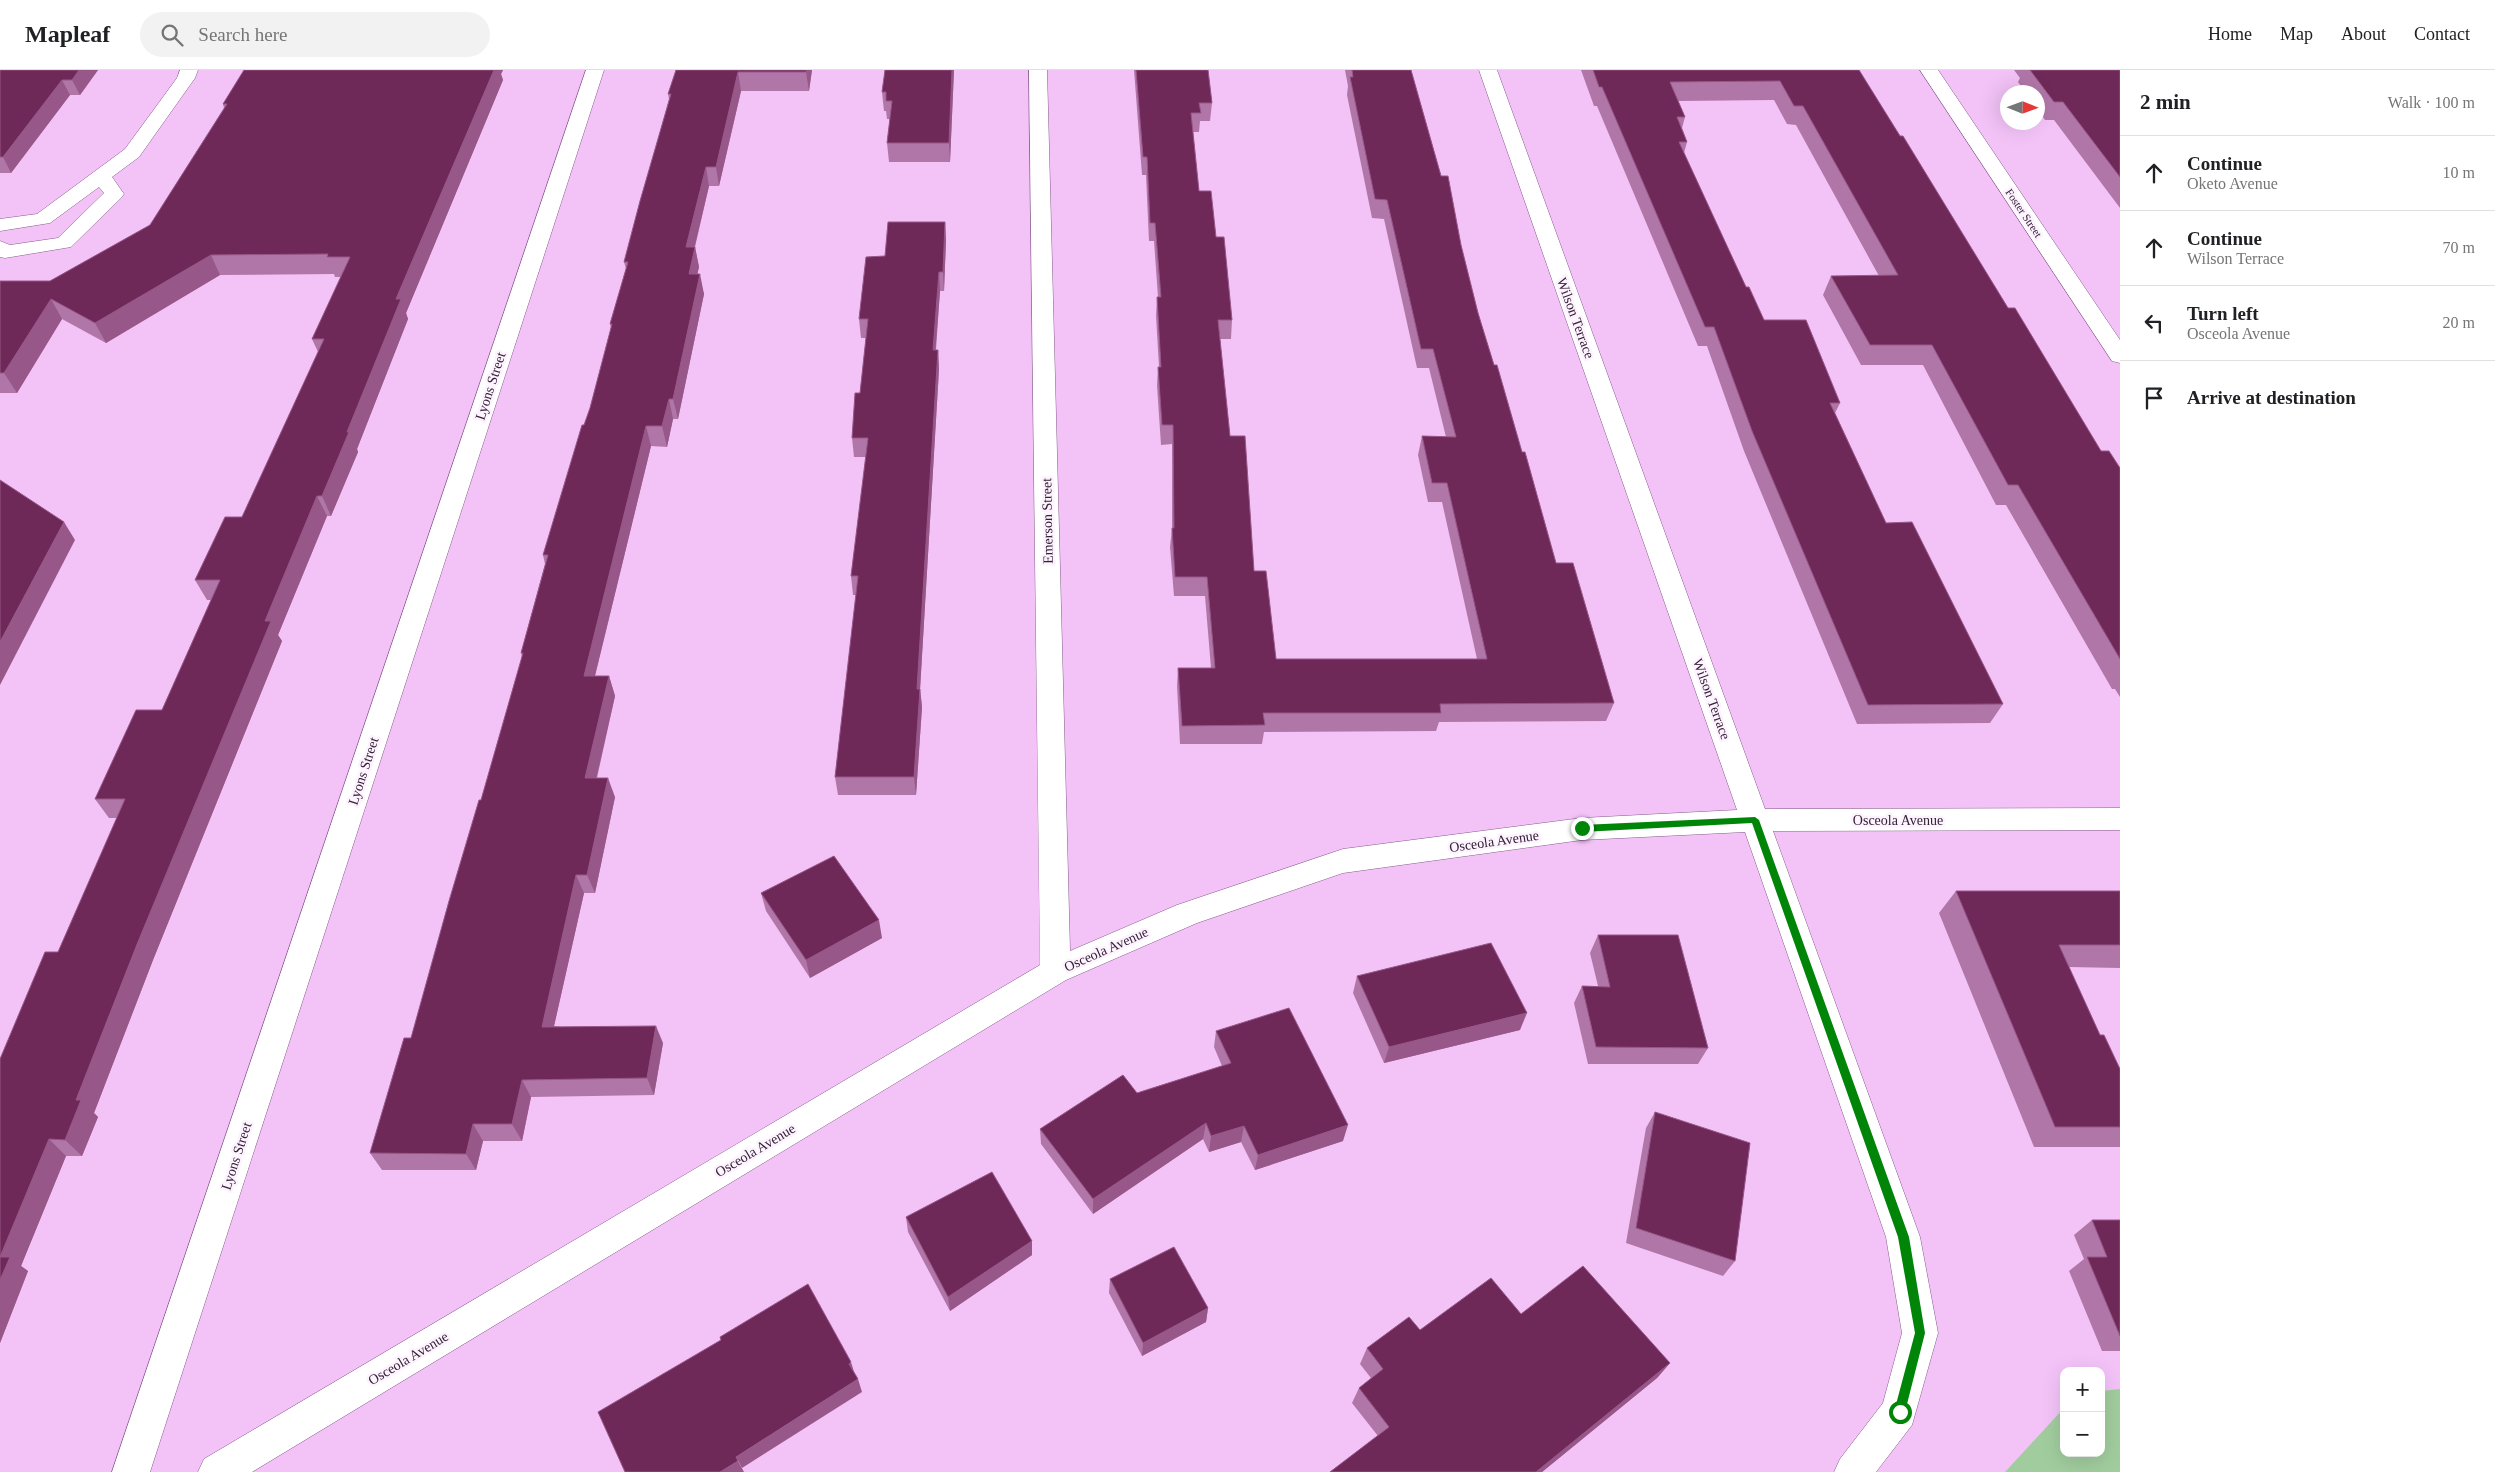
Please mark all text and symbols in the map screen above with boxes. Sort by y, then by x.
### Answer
search box [140,12,490,57]
text: Mapleaf [25,21,110,47]
icon: search [158,21,186,49]
text: Search here [198,24,287,45]
text: Home [2208,24,2252,44]
text: Map [2280,24,2313,44]
text: About [2341,24,2386,44]
text: Contact [2414,24,2470,44]
north arrow [2000,85,2045,130]
text: 2 min [2140,90,2191,114]
text: Walk · 100 m [2388,94,2475,111]
text: Continue [2187,153,2262,174]
icon: ahead [2140,159,2168,187]
text: 10 m [2443,164,2475,181]
text: Oketo Avenue [2187,175,2278,192]
street label: Foster Street [2003,186,2045,240]
text: Continue [2187,228,2262,249]
icon: ahead [2140,234,2168,262]
text: 70 m [2443,239,2475,256]
text: Wilson Terrace [2187,250,2284,267]
street label: Wilson Terrace [1554,276,1597,361]
text: Turn left [2187,303,2259,324]
icon: left [2140,309,2168,337]
text: 20 m [2443,314,2475,331]
text: Osceola Avenue [2187,325,2290,342]
street label: Lyons Street [472,350,509,422]
icon: arrive [2140,384,2168,412]
text: Arrive at destination [2187,387,2356,408]
street label: Emerson Street [1039,478,1056,564]
street label: Wilson Terrace [1690,657,1733,742]
street label: Lyons Street [345,735,382,807]
street label: Osceola Avenue [1853,813,1943,828]
route end [1571,817,1594,840]
street label: Osceola Avenue [1448,828,1540,855]
street label: Osceola Avenue [1062,924,1151,975]
street label: Lyons Street [218,1120,255,1192]
street label: Osceola Avenue [713,1121,798,1180]
street label: Osceola Avenue [366,1329,451,1388]
map controls [2060,1367,2105,1457]
button: + [2060,1367,2105,1412]
route start [1889,1401,1912,1424]
button: − [2060,1412,2105,1457]

